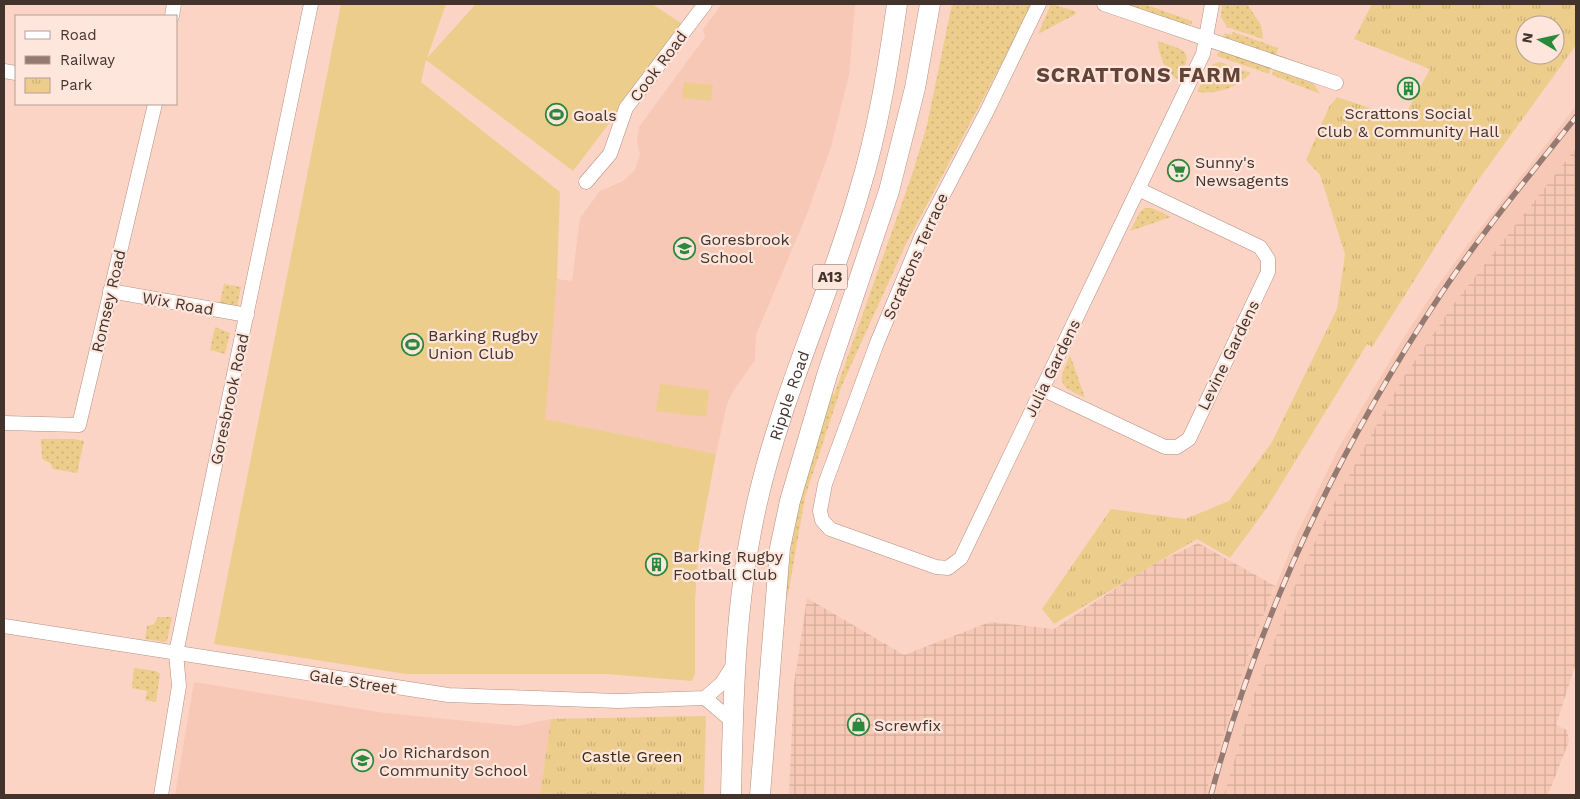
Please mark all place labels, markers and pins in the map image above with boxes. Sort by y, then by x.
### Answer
building icon: Scrattons Social Club & Community Hall [1396,77,1420,101]
sports icon: Goals [545,103,569,127]
place label: Scrattons Social Club & Community Hall [1317,104,1499,141]
place label: Goals [573,106,617,125]
place label: Sunny's Newsagents [1195,153,1289,190]
supermarket icon: Sunny's Newsagents [1167,159,1191,183]
place label: Goresbrook School [700,230,790,267]
school or university icon: Goresbrook School [672,236,696,260]
place label: Barking Rugby Union Club [428,326,539,363]
sports icon: Barking Rugby Union Club [400,332,424,356]
place label: Barking Rugby Football Club [673,547,784,584]
building icon: Barking Rugby Football Club [645,553,669,577]
shop icon: Screwfix [846,713,870,737]
place label: Screwfix [874,716,941,735]
place label: Jo Richardson Community School [379,743,527,780]
school or university icon: Jo Richardson Community School [351,749,375,773]

